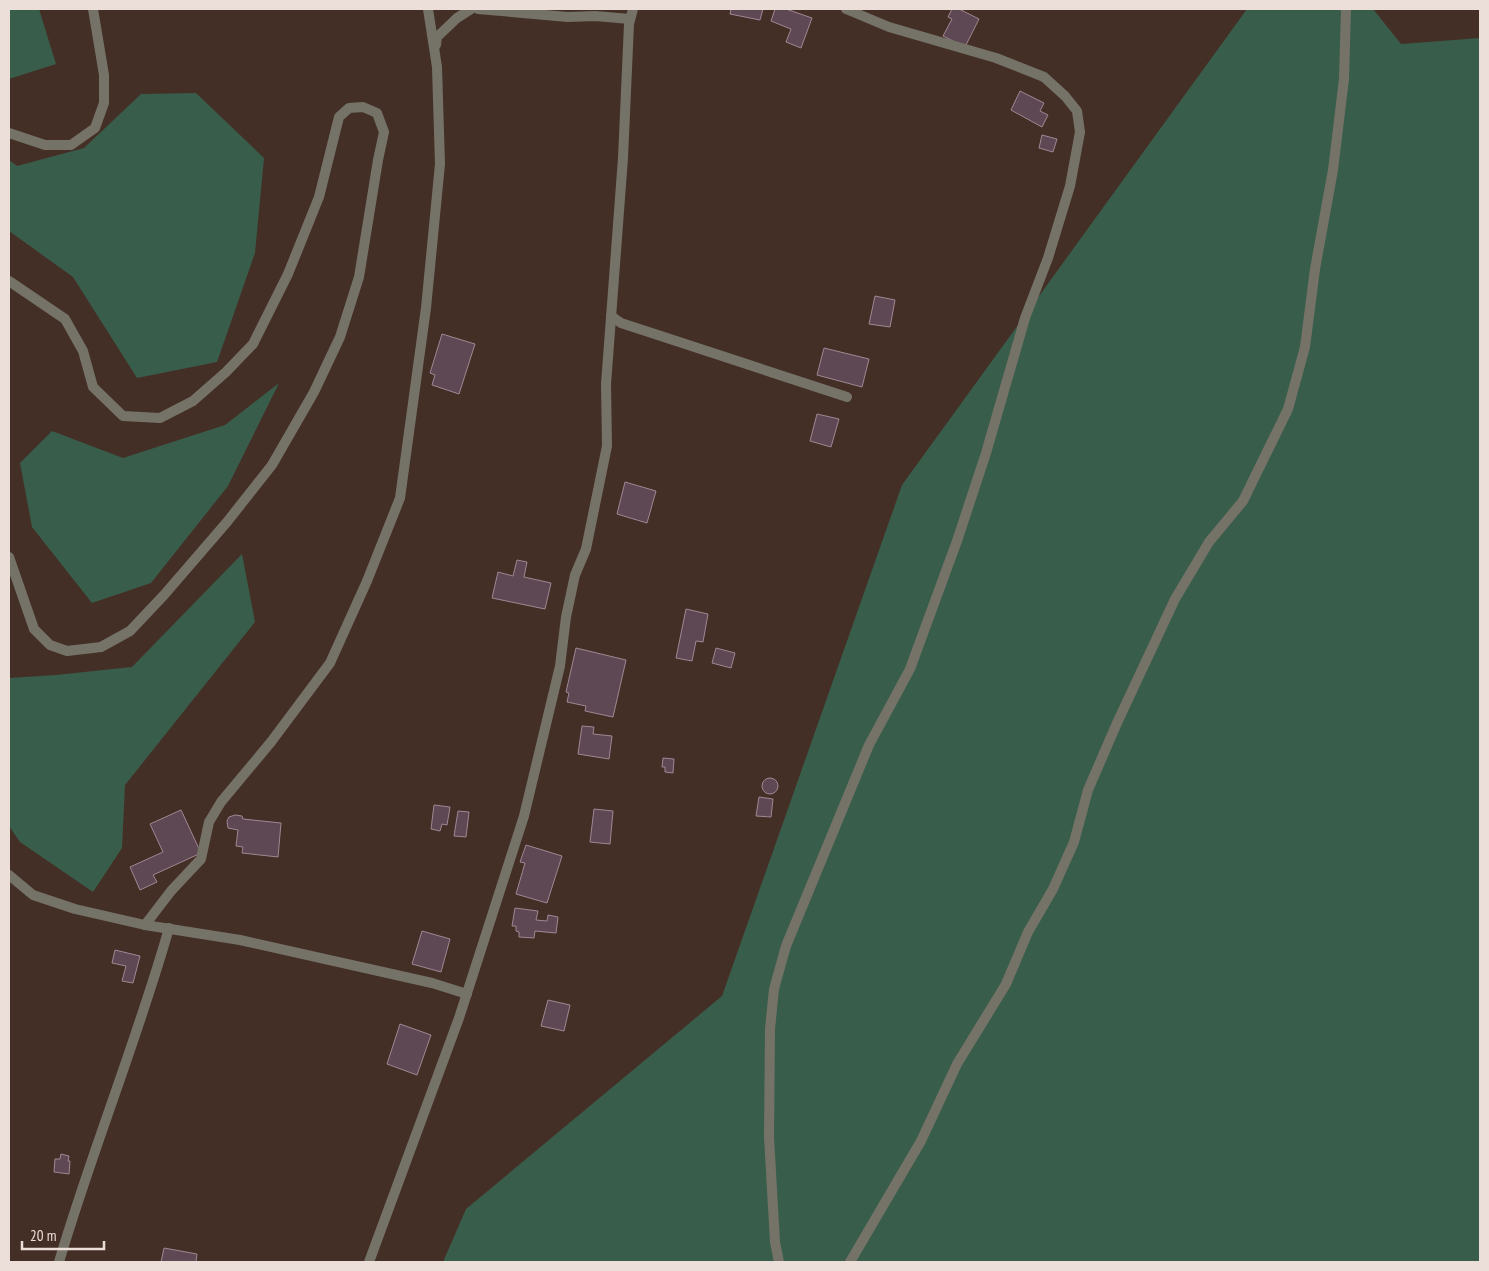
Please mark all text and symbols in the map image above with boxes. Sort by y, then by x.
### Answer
scale bar [22,1218,105,1250]
text: 20 m [30,1226,56,1245]

